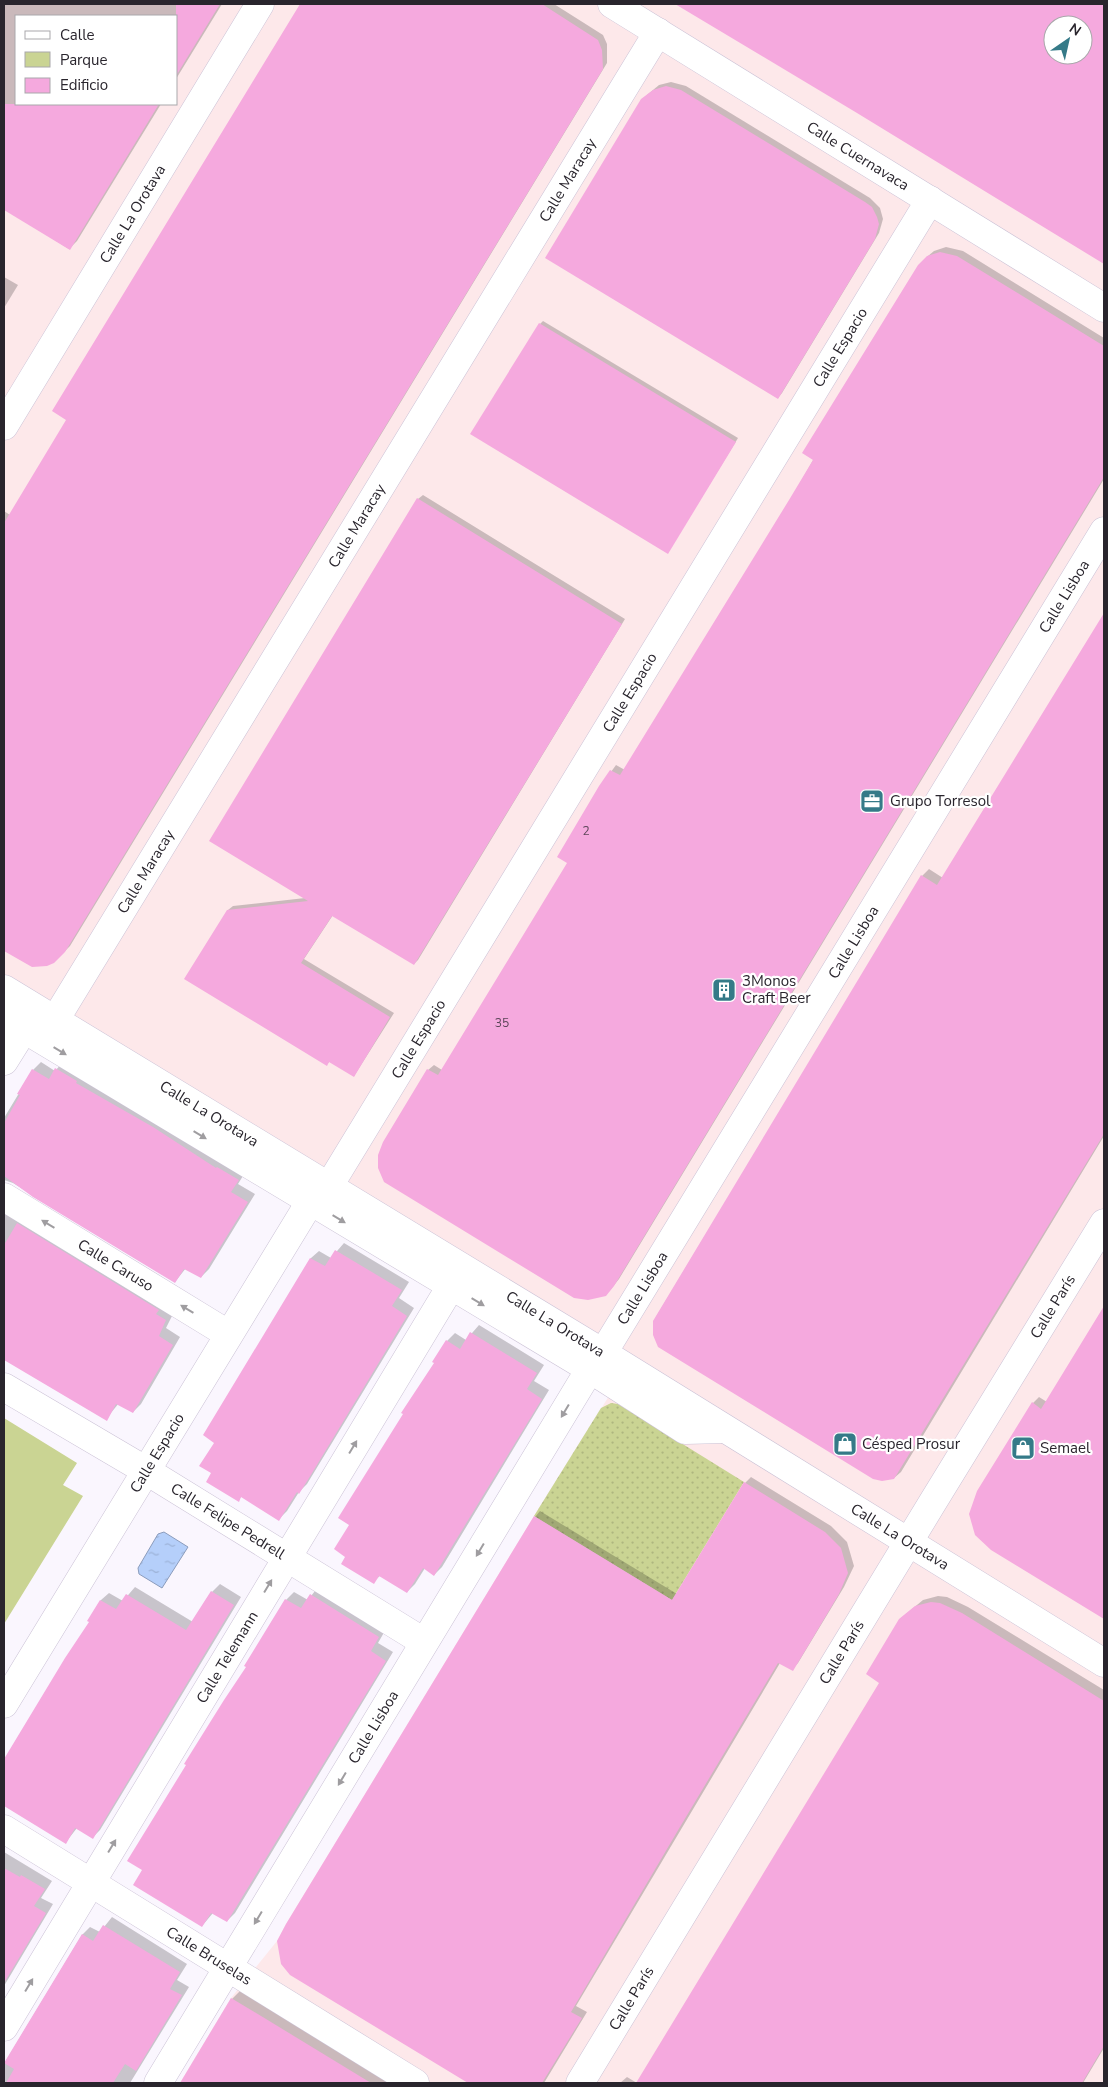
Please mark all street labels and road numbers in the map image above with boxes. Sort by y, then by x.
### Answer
street label: Calle Cuernavaca [803,117,913,195]
street label: Calle Maracay [534,134,601,226]
street label: Calle La Orotava [95,161,170,267]
street label: Calle Espacio [808,304,872,391]
street label: Calle Maracay [323,480,390,572]
street label: Calle Lisboa [1034,556,1094,637]
street label: Calle Espacio [598,649,662,736]
street label: Calle Maracay [112,825,179,917]
street label: Calle Lisboa [823,902,883,983]
street label: Calle Espacio [387,996,450,1083]
street label: Calle La Orotava [156,1076,262,1151]
street label: Calle Caruso [74,1234,158,1296]
street label: Calle Lisboa [613,1248,673,1328]
street label: Calle París [1025,1271,1080,1342]
street label: Calle La Orotava [502,1286,608,1362]
street label: Calle Espacio [125,1409,189,1497]
street label: Calle Felipe Pedrell [167,1478,289,1564]
street label: Calle La Orotava [847,1499,953,1575]
street label: Calle Telemann [192,1607,263,1707]
street label: Calle París [814,1616,869,1688]
street label: Calle Lisboa [343,1687,403,1767]
street label: Calle Bruselas [162,1922,256,1990]
street label: Calle París [604,1963,659,2034]

